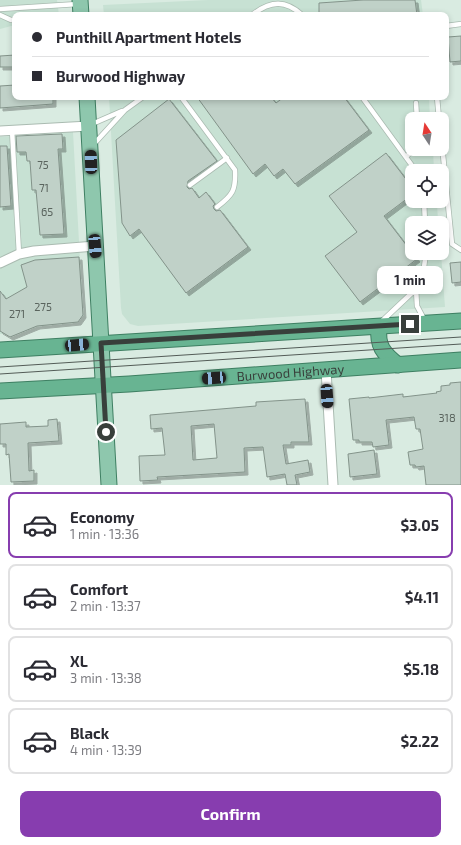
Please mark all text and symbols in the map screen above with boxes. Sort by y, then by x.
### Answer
text: Punthill Apartment Hotels [56,28,242,46]
text: Burwood Highway [56,67,185,85]
north arrow [405,112,449,156]
map controls [405,112,449,260]
car [85,150,97,174]
house number: 75 [37,158,49,171]
button: locate [405,164,449,208]
house number: 71 [39,181,49,194]
house number: 65 [41,205,53,218]
button: layers [405,216,449,260]
car [88,234,102,258]
callout: 1 min [377,266,443,294]
text: 1 min [394,272,426,288]
house number: 275 [34,300,52,313]
house number: 271 [9,307,25,320]
route end [401,315,419,333]
car [65,338,89,352]
street label: Burwood Highway [236,360,345,384]
car [202,371,226,385]
car [320,384,334,408]
house number: 318 [438,411,456,424]
route start [97,423,115,441]
icon: car [22,507,58,543]
text: Economy [70,508,135,526]
text: $3.05 [400,516,439,534]
text: 1 min · 13:36 [70,526,139,542]
icon: car [22,579,58,615]
text: Comfort [70,580,128,598]
text: $4.11 [405,588,439,606]
text: 2 min · 13:37 [70,598,141,614]
icon: car [22,651,58,687]
text: XL [70,652,88,670]
text: $5.18 [403,660,439,678]
text: 3 min · 13:38 [70,670,142,686]
icon: car [22,723,58,759]
text: Black [70,724,109,742]
text: $2.22 [400,732,439,750]
text: 4 min · 13:39 [70,742,142,758]
button: Confirm [20,791,441,837]

